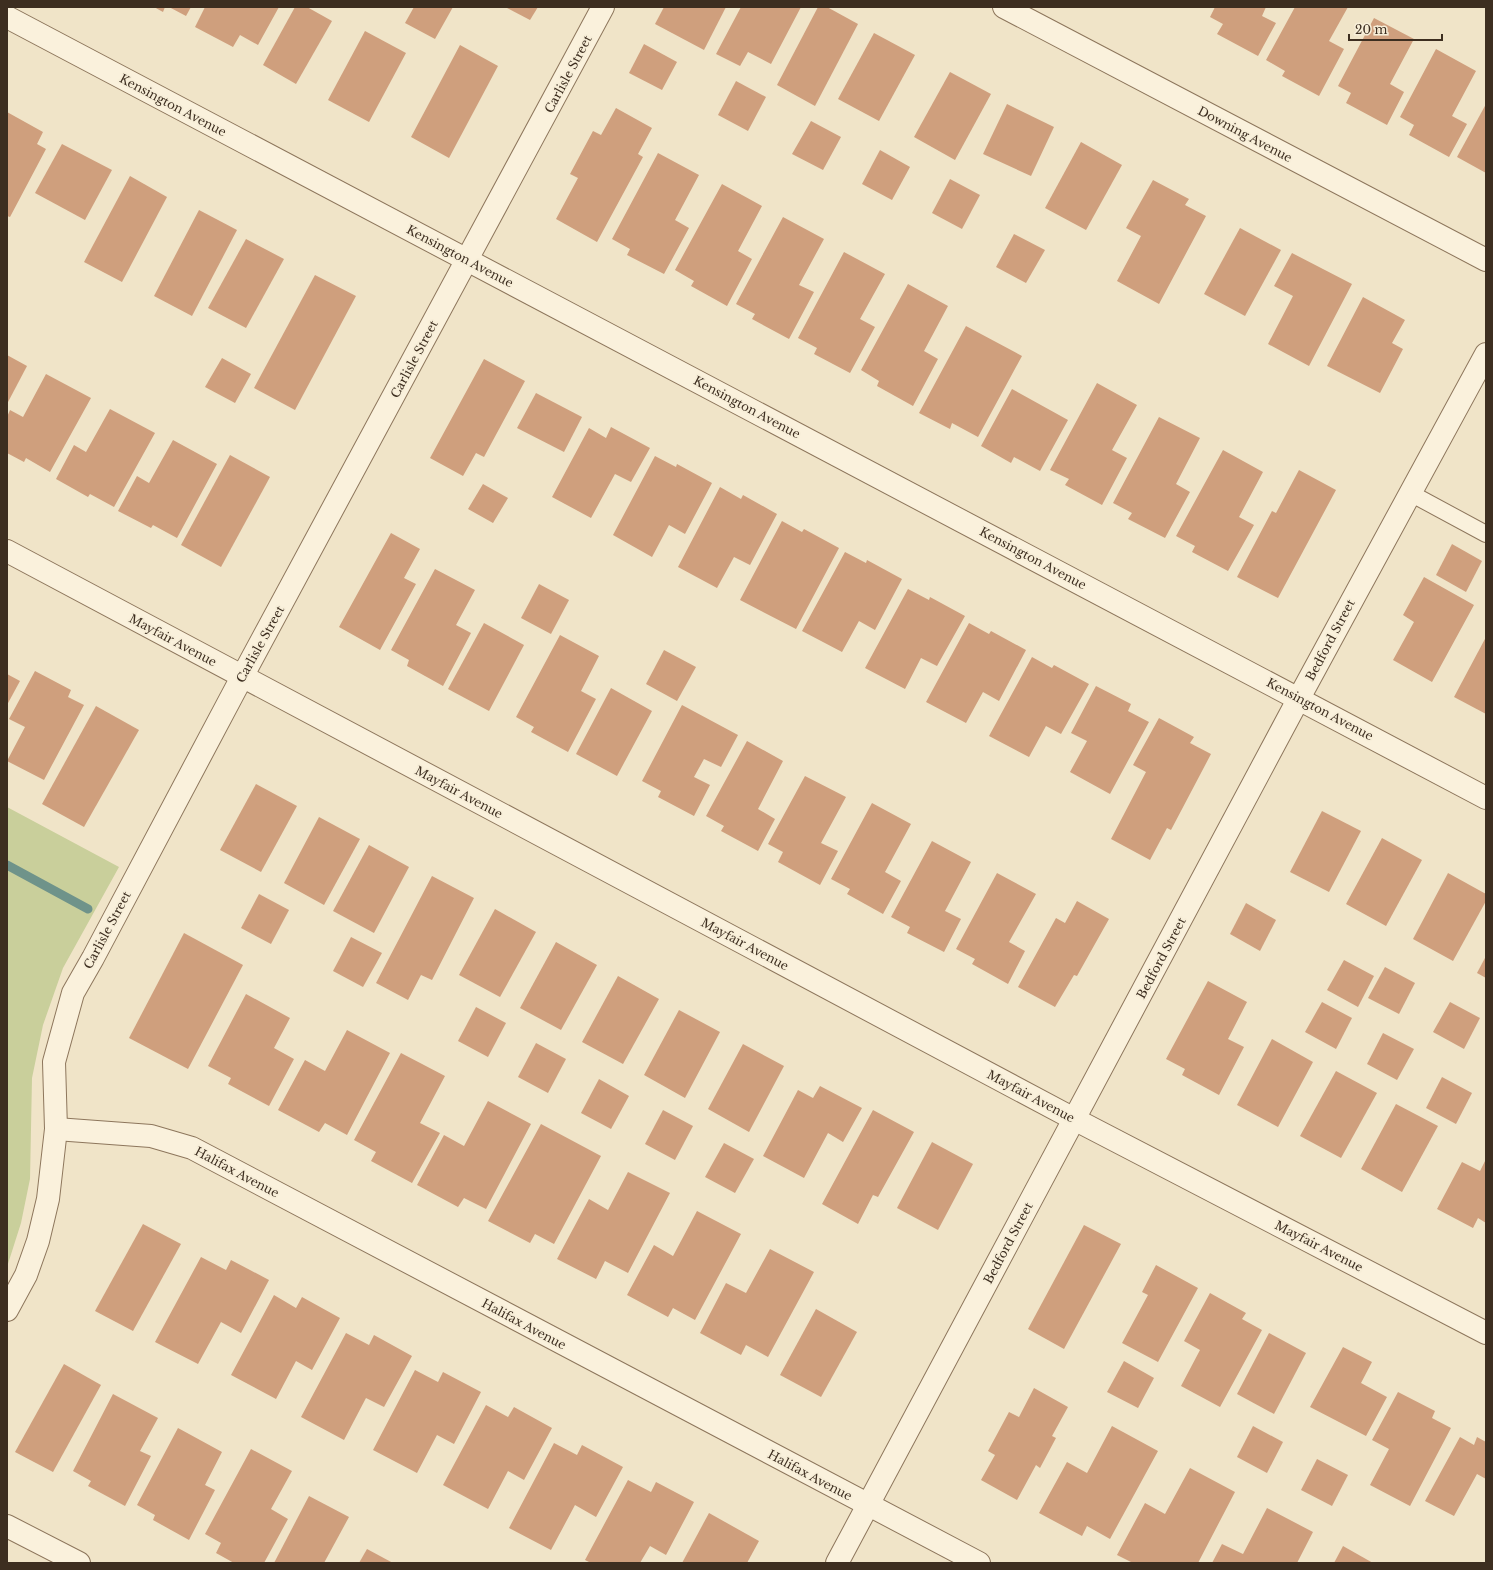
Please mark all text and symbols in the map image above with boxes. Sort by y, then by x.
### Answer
scale bar [1349,16,1442,42]
text: 20 m [1355,22,1387,37]
street label: Carlisle Street [541,32,595,115]
street label: Kensington Avenue [117,71,229,140]
street label: Downing Avenue [1195,103,1295,165]
street label: Kensington Avenue [404,222,516,291]
street label: Carlisle Street [387,317,441,400]
street label: Kensington Avenue [691,373,803,442]
street label: Kensington Avenue [977,524,1089,593]
street label: Bedford Street [1302,596,1358,683]
street label: Carlisle Street [233,602,288,685]
street label: Mayfair Avenue [127,611,219,669]
street label: Kensington Avenue [1264,675,1376,744]
street label: Mayfair Avenue [413,763,505,821]
street label: Carlisle Street [80,888,134,971]
street label: Bedford Street [1133,914,1189,1001]
street label: Mayfair Avenue [699,915,791,973]
street label: Mayfair Avenue [985,1067,1077,1125]
street label: Halifax Avenue [192,1144,282,1201]
street label: Bedford Street [980,1199,1036,1286]
street label: Mayfair Avenue [1272,1217,1366,1275]
street label: Halifax Avenue [479,1296,569,1353]
street label: Halifax Avenue [765,1447,855,1504]

